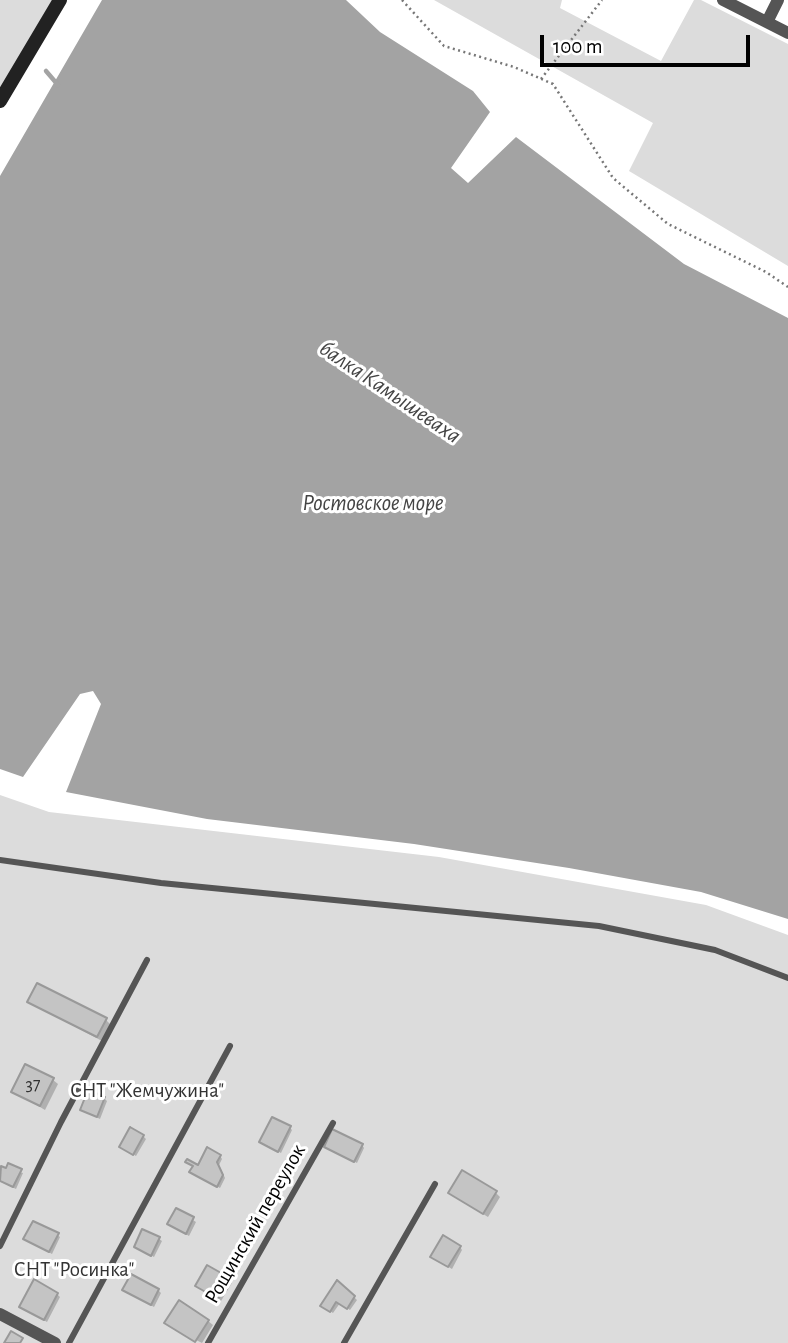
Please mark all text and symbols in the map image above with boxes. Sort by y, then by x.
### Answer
scale bar [543,21,753,65]
text: 100 m [553,36,603,57]
water label: балка Камышеваха [314,335,466,449]
water label: Ростовское море [302,489,444,517]
house number: 37 [26,1074,40,1096]
park label: СНТ "Жемчужина" [70,1078,224,1104]
street label: Рощинский переулок [199,1140,311,1308]
park label: СНТ "Росинка" [14,1257,134,1283]

